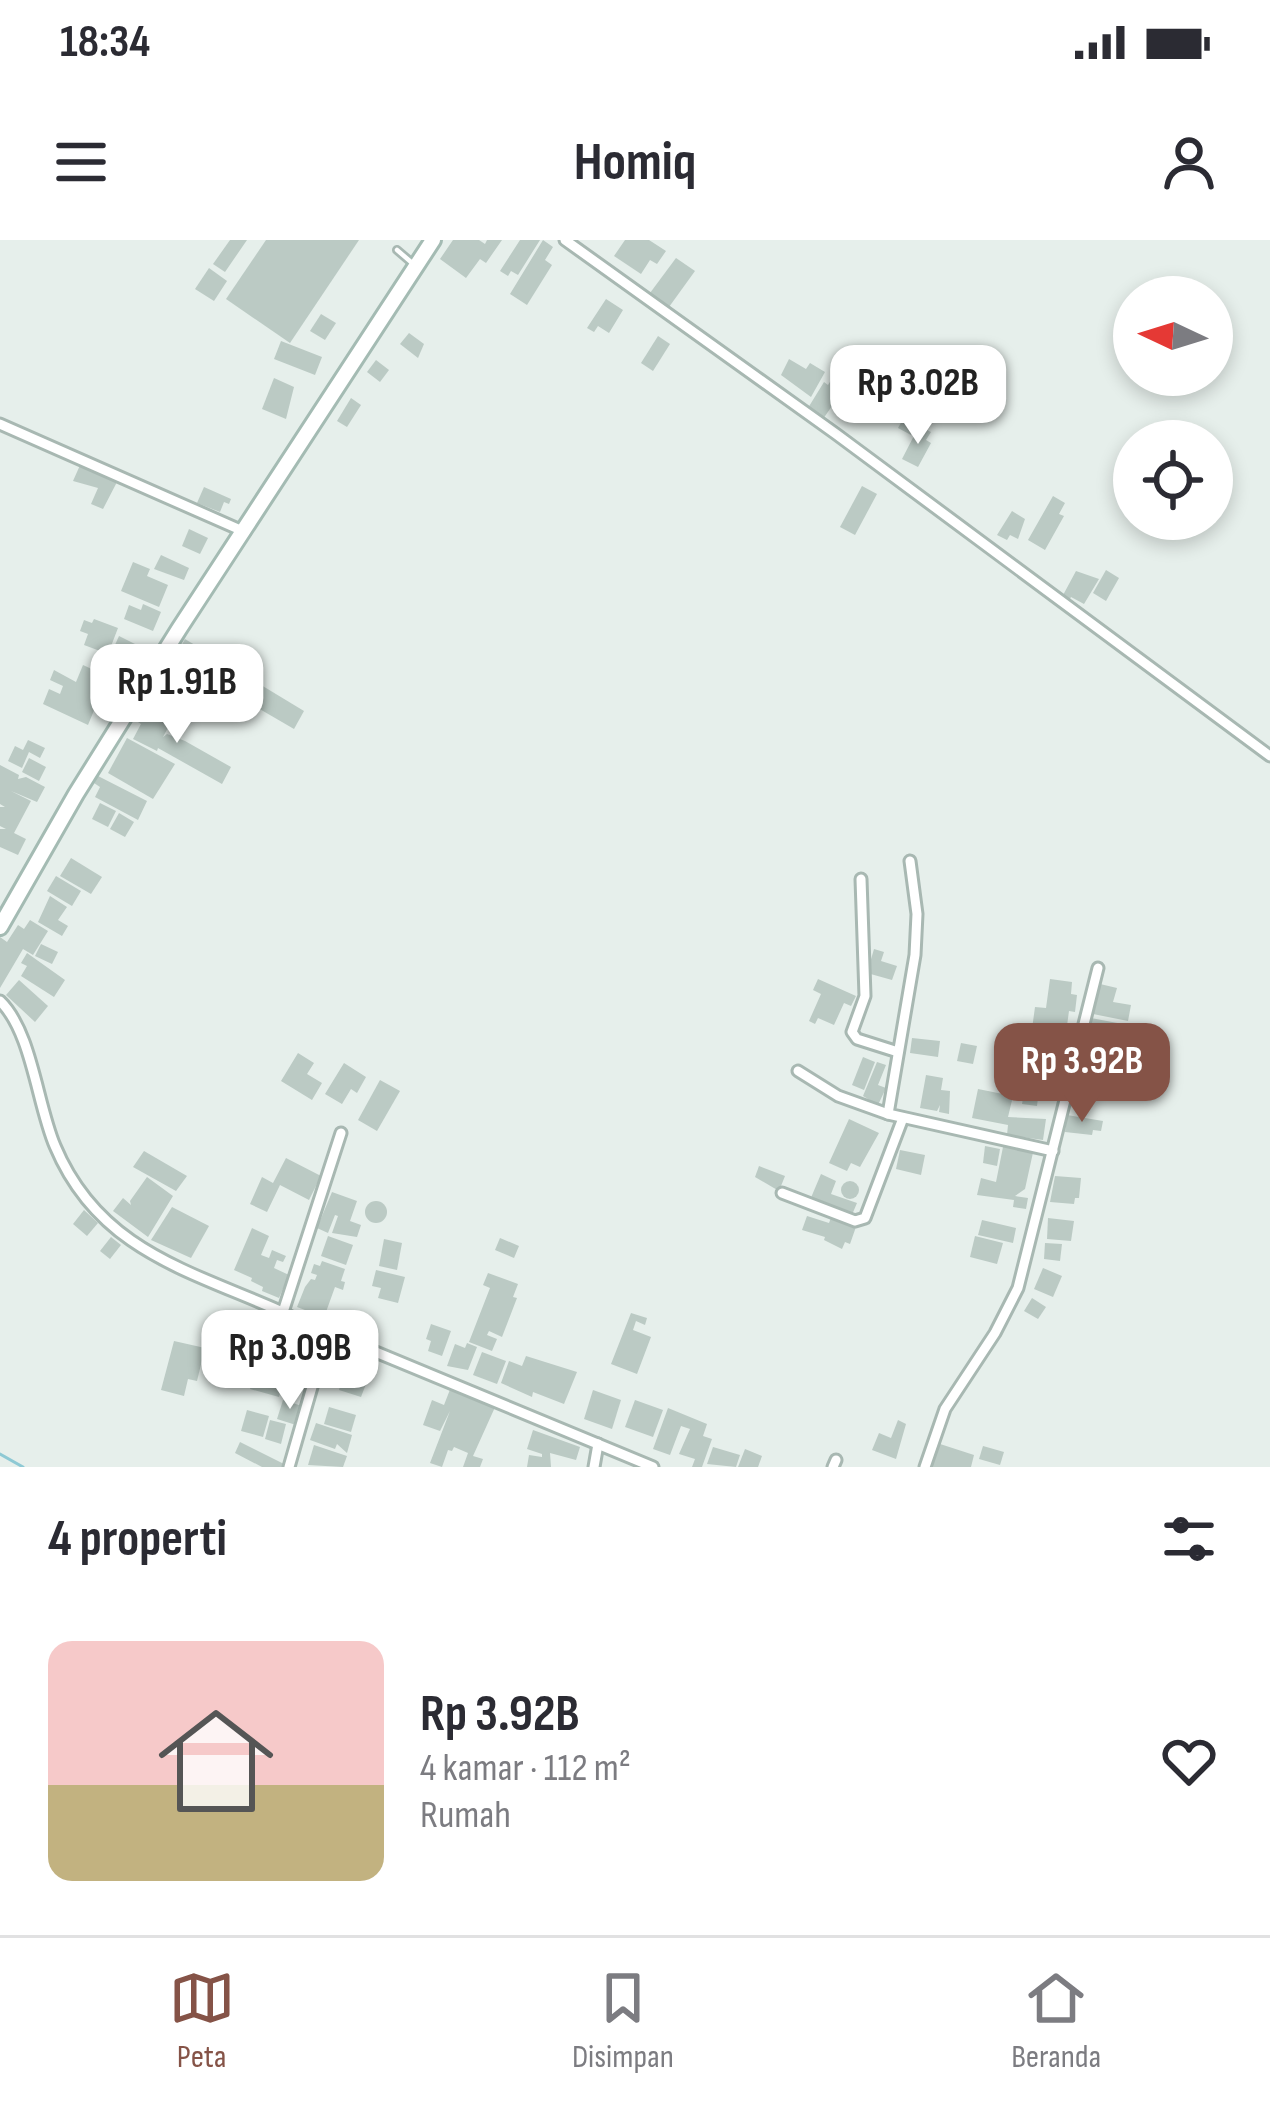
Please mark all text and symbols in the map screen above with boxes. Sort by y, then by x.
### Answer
text: 18:34 [60,15,150,70]
icon: menu [48,129,114,195]
icon: person [1156,129,1222,195]
text: Homiq [574,130,696,195]
north arrow [1113,276,1233,396]
map controls [1113,276,1233,540]
pin: Rp 3.02B [794,345,1042,447]
text: Rp 3.02B [857,360,979,407]
button: locate [1113,420,1233,540]
pin: Rp 1.91B [53,644,301,746]
text: Rp 1.91B [117,659,237,706]
pin: Rp 3.92B [958,1023,1206,1125]
text: Rp 3.92B [1021,1038,1143,1085]
pin: Rp 3.09B [166,1310,414,1412]
text: Rp 3.09B [228,1325,352,1372]
icon: filters [1156,1506,1222,1572]
text: 4 properti [48,1509,227,1570]
text: Rp 3.92B [420,1684,580,1745]
icon: home [144,1689,288,1833]
icon: heart [1156,1728,1222,1794]
text: 4 kamar · 112 m² [420,1745,631,1792]
text: Rumah [420,1792,511,1839]
tab: Peta [169,1965,235,2077]
tab: Disimpan [572,1965,674,2077]
tab: Beranda [1011,1965,1101,2077]

